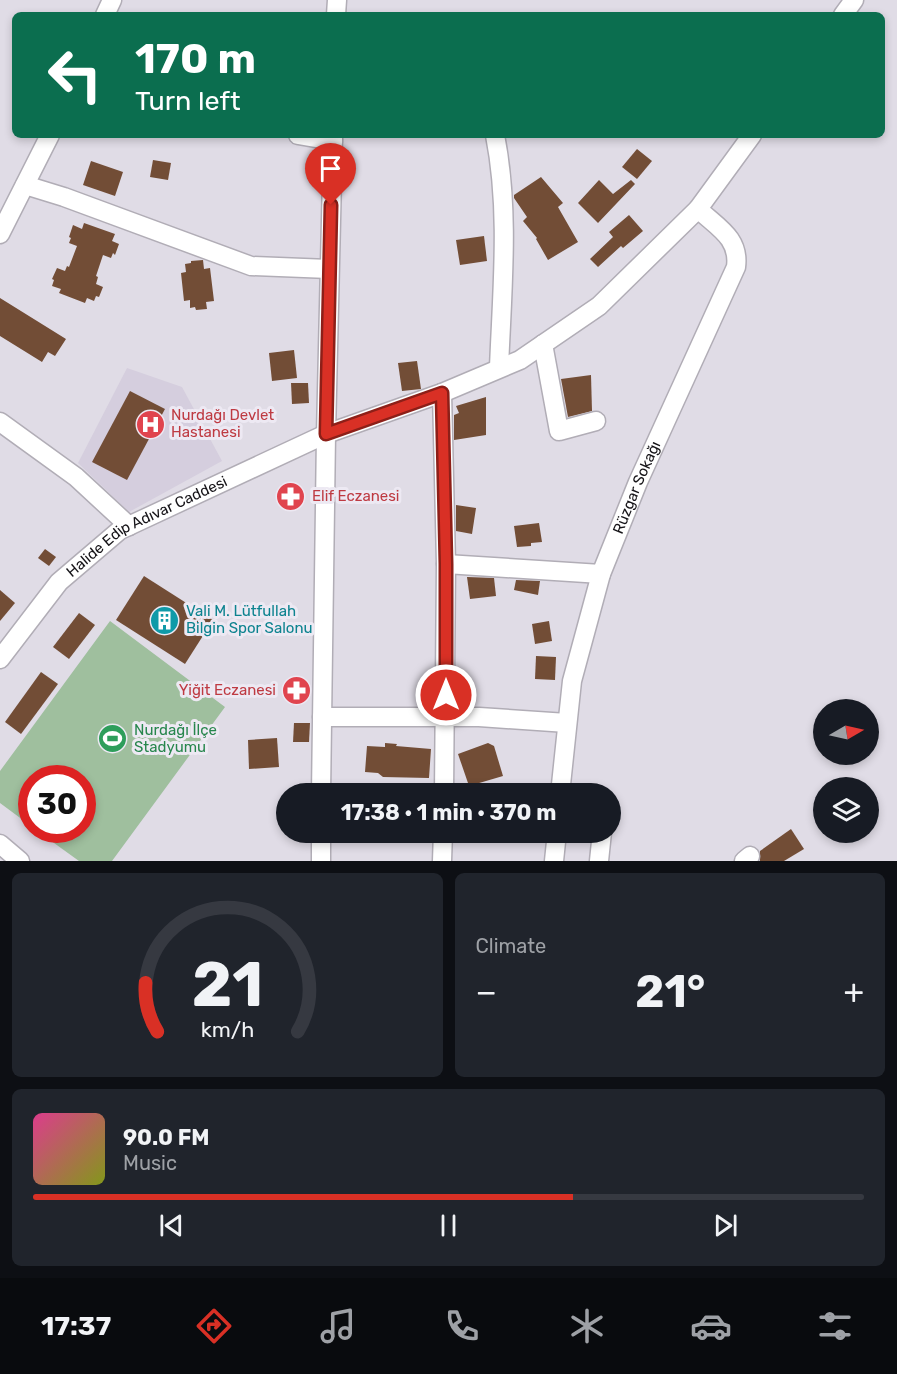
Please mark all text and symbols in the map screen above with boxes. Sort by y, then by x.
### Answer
text: 170 m [135,34,256,84]
icon: left [36,36,114,114]
text: Turn left [135,85,240,117]
pin [305,143,356,205]
icon: arrive [314,152,347,185]
place label: Nurdağı Devlet Hastanesi [171,406,274,441]
hospital icon: Nurdağı Devlet Hastanesi [134,408,166,440]
street label: Rüzgar Sokağı [609,438,664,537]
street label: Halide Edip Adıvar Caddesi [63,472,230,581]
pharmacy icon: Elif Eczanesi [275,480,307,512]
place label: Elif Eczanesi [312,487,399,505]
place label: Vali M. Lütfullah Bilgin Spor Salonu [186,602,313,637]
building icon: Vali M. Lütfullah Bilgin Spor Salonu [149,604,181,636]
position arrow [414,663,478,727]
pharmacy icon: Yiğit Eczanesi [281,674,313,706]
place label: Yiğit Eczanesi [179,681,276,699]
north arrow [813,699,879,765]
map controls [813,699,879,843]
place label: Nurdağı İlçe Stadyumu [134,721,217,756]
sports icon: Nurdağı İlçe Stadyumu [97,723,129,755]
speed limit sign: 30 [18,765,96,843]
button: layers [813,777,879,843]
text: 17:38 · 1 min · 370 m [341,799,556,826]
text: Climate [476,934,546,958]
text: 21 [191,948,263,1022]
text: 21° [635,965,705,1018]
text: − [476,972,497,1011]
text: + [843,972,864,1011]
text: km/h [200,1017,254,1042]
text: 90.0 FM [123,1124,209,1151]
text: Music [123,1151,177,1175]
icon: previous [155,1209,188,1242]
icon: pause [432,1209,465,1242]
icon: next [709,1209,742,1242]
icon: directions [193,1305,235,1347]
icon: music [317,1305,359,1347]
icon: phone [441,1305,483,1347]
icon: climate [566,1305,608,1347]
icon: car [690,1305,732,1347]
icon: filters [814,1305,856,1347]
text: 17:37 [41,1310,111,1342]

